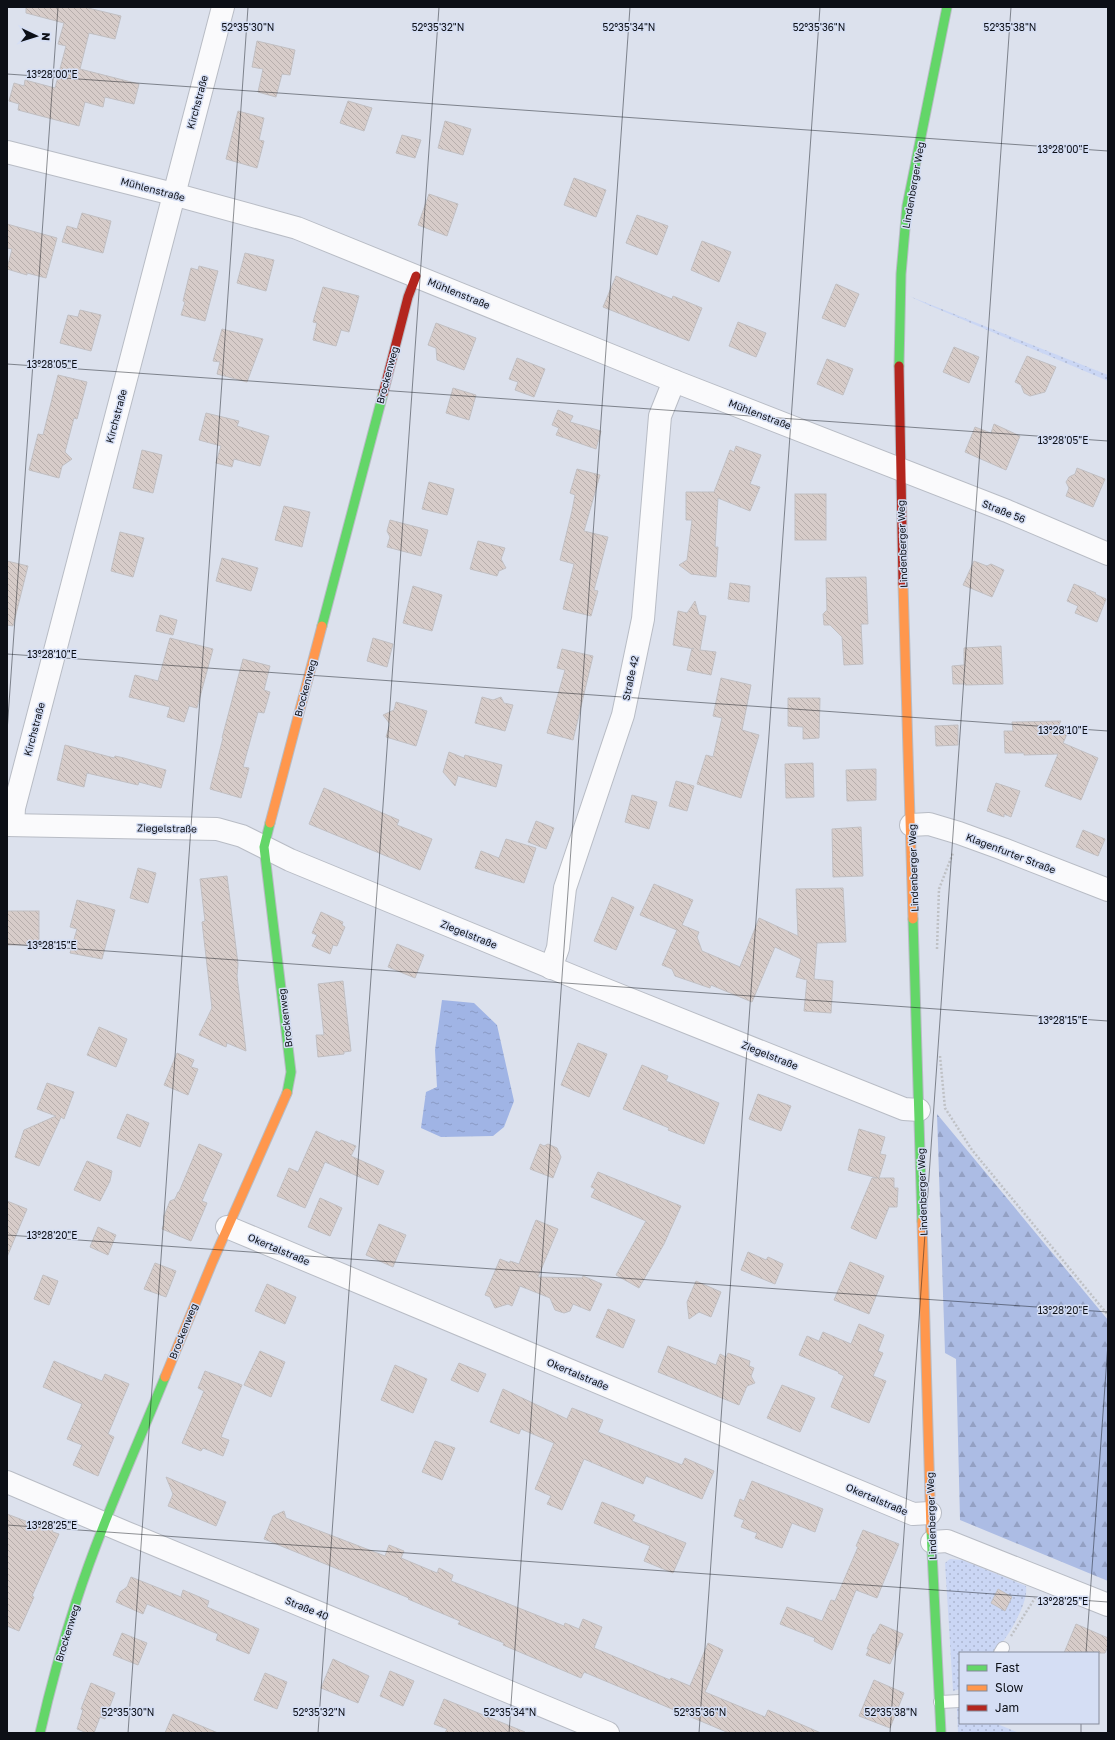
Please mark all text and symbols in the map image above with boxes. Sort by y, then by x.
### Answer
north arrow [16,16,56,56]
text: 52°35'30"N [222,21,274,33]
text: 52°35'32"N [412,21,464,33]
text: 52°35'34"N [603,21,655,33]
text: 52°35'36"N [793,21,845,33]
text: 52°35'38"N [984,21,1036,33]
text: N [40,32,53,41]
text: 13°28'00"E [26,68,78,80]
street label: Kirchstraße [184,74,210,130]
street label: Lindenberger Weg [899,141,927,229]
text: 13°28'00"E [1037,143,1089,155]
street label: Mühlenstraße [119,175,187,203]
street label: Mühlenstraße [426,275,492,311]
street label: Brockenweg [374,345,400,405]
text: 13°28'05"E [27,358,77,370]
street label: Kirchstraße [103,388,129,444]
street label: Mühlenstraße [727,397,793,432]
text: 13°28'05"E [1038,434,1088,446]
street label: Straße 56 [981,497,1027,525]
street label: Lindenberger Weg [894,500,910,588]
text: 13°28'10"E [27,648,77,660]
street label: Straße 42 [619,654,641,702]
street label: Brockenweg [292,658,318,718]
street label: Kirchstraße [21,701,47,757]
text: 13°28'10"E [1038,724,1088,736]
street label: Ziegelstraße [137,821,197,835]
street label: Lindenberger Weg [905,824,921,912]
street label: Klagenfurter Straße [965,830,1058,876]
street label: Ziegelstraße [439,917,499,951]
text: 13°28'15"E [27,939,77,951]
street label: Brockenweg [275,988,295,1048]
text: 13°28'15"E [1038,1014,1088,1026]
street label: Ziegelstraße [740,1038,800,1072]
street label: Lindenberger Weg [914,1148,930,1236]
text: 13°28'20"E [27,1229,77,1241]
street label: Okertalstraße [246,1231,312,1267]
street label: Brockenweg [166,1301,200,1361]
text: 13°28'20"E [1038,1304,1088,1316]
street label: Okertalstraße [545,1356,611,1392]
street label: Lindenberger Weg [923,1472,939,1560]
street label: Okertalstraße [844,1481,910,1517]
text: 13°28'25"E [27,1519,77,1531]
street label: Straße 40 [283,1594,331,1622]
text: 13°28'25"E [1038,1595,1088,1607]
street label: Brockenweg [53,1603,81,1663]
legend [959,1652,1099,1724]
text: Fast [995,1660,1020,1675]
text: Slow [995,1680,1023,1695]
text: Jam [995,1700,1019,1715]
text: 52°35'30"N [102,1706,154,1718]
text: 52°35'32"N [293,1706,345,1718]
text: 52°35'34"N [484,1706,536,1718]
text: 52°35'36"N [674,1706,726,1718]
text: 52°35'38"N [865,1706,917,1718]

